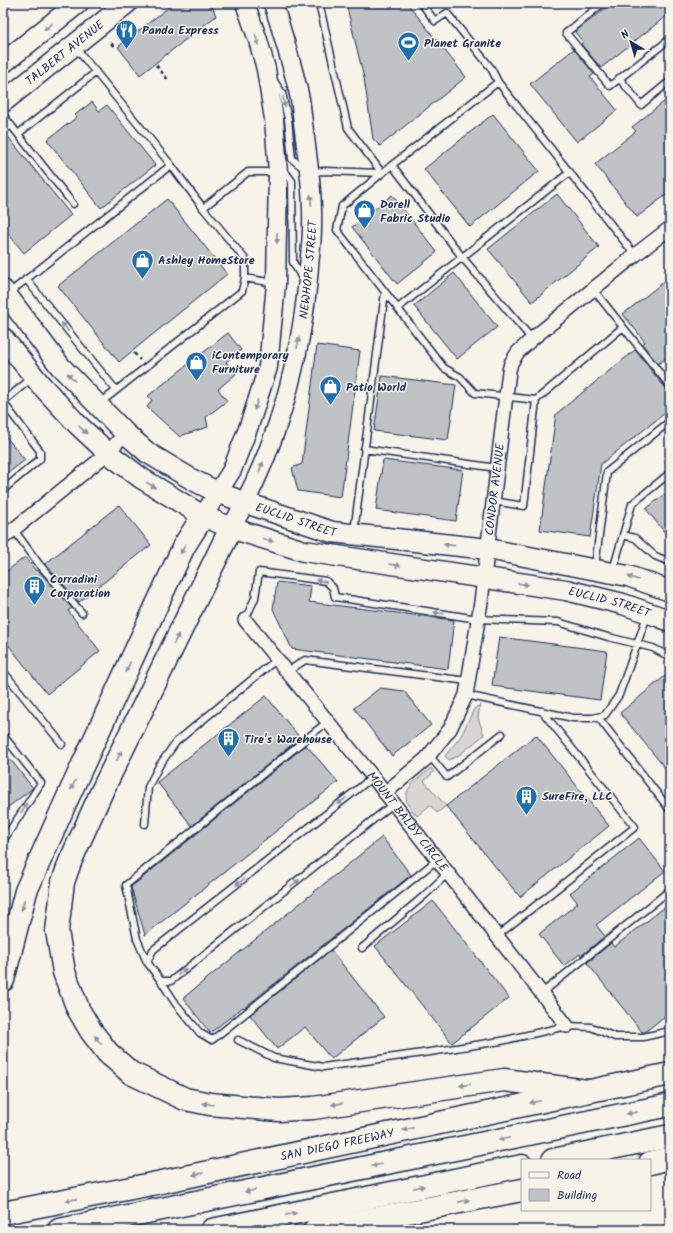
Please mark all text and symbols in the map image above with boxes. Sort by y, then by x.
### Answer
street label: TALBERT AVENUE [22,15,109,91]
restaurant icon: Panda Express [113,17,139,50]
place label: Panda Express [142,21,219,40]
north arrow [611,22,651,62]
one-way arrow [42,23,53,32]
text: N [617,26,634,44]
sports icon: Planet Granite [395,30,421,63]
one-way arrow [255,34,261,46]
place label: Planet Granite [424,34,501,53]
one-way arrow [282,96,288,108]
one-way arrow [307,194,314,206]
place label: Dorell Fabric Studio [380,195,451,228]
shop icon: Dorell Fabric Studio [352,198,378,231]
street label: NEWHOPE STREET [294,219,322,320]
one-way arrow [274,232,280,245]
shop icon: Ashley HomeStore [130,247,156,280]
place label: Ashley HomeStore [158,251,255,270]
one-way arrow [61,321,69,332]
one-way arrow [296,337,302,349]
place label: iContemporary Furniture [212,346,289,379]
shop icon: iContemporary Furniture [184,349,210,382]
one-way arrow [66,372,75,382]
shop icon: Patio World [318,374,344,407]
place label: Patio World [346,378,407,397]
one-way arrow [253,399,259,411]
one-way arrow [79,425,88,434]
street label: CONDOR AVENUE [480,441,510,536]
one-way arrow [259,461,265,473]
one-way arrow [146,481,157,489]
street label: EUCLID STREET [253,498,339,543]
one-way arrow [263,537,275,543]
one-way arrow [443,541,455,548]
one-way arrow [180,544,186,555]
one-way arrow [389,562,402,568]
place label: Corradini Corporation [50,570,111,603]
building icon: Corradini Corporation [21,573,47,606]
one-way arrow [627,575,639,581]
one-way arrow [314,577,327,583]
one-way arrow [516,581,529,587]
street label: EUCLID STREET [566,582,654,623]
one-way arrow [433,610,445,616]
one-way arrow [173,634,179,645]
one-way arrow [125,662,131,673]
building icon: Tire's Warehouse [215,726,241,759]
place label: Tire's Warehouse [244,730,332,749]
one-way arrow [116,750,122,762]
street label: MOUNT BALDY CIRCLE [362,767,453,877]
one-way arrow [70,780,77,791]
building icon: SureFire, LLC [514,783,540,816]
place label: SureFire, LLC [542,787,613,806]
one-way arrow [336,797,347,805]
one-way arrow [21,802,28,814]
one-way arrow [234,877,245,886]
one-way arrow [289,878,300,887]
one-way arrow [19,899,25,911]
one-way arrow [176,968,187,977]
one-way arrow [94,1034,102,1045]
one-way arrow [459,1082,472,1088]
one-way arrow [529,1100,541,1106]
one-way arrow [201,1101,214,1107]
one-way arrow [331,1101,343,1107]
one-way arrow [626,1110,638,1116]
street label: SAN DIEGO FREEWAY [279,1124,397,1166]
one-way arrow [402,1127,414,1133]
one-way arrow [498,1136,511,1142]
legend [521,1159,651,1211]
one-way arrow [371,1162,383,1168]
text: Road [557,1166,582,1185]
one-way arrow [192,1171,205,1177]
one-way arrow [413,1184,425,1190]
text: Building [557,1186,597,1205]
one-way arrow [244,1188,256,1194]
one-way arrow [65,1197,77,1203]
one-way arrow [457,1198,470,1204]
one-way arrow [285,1210,298,1216]

